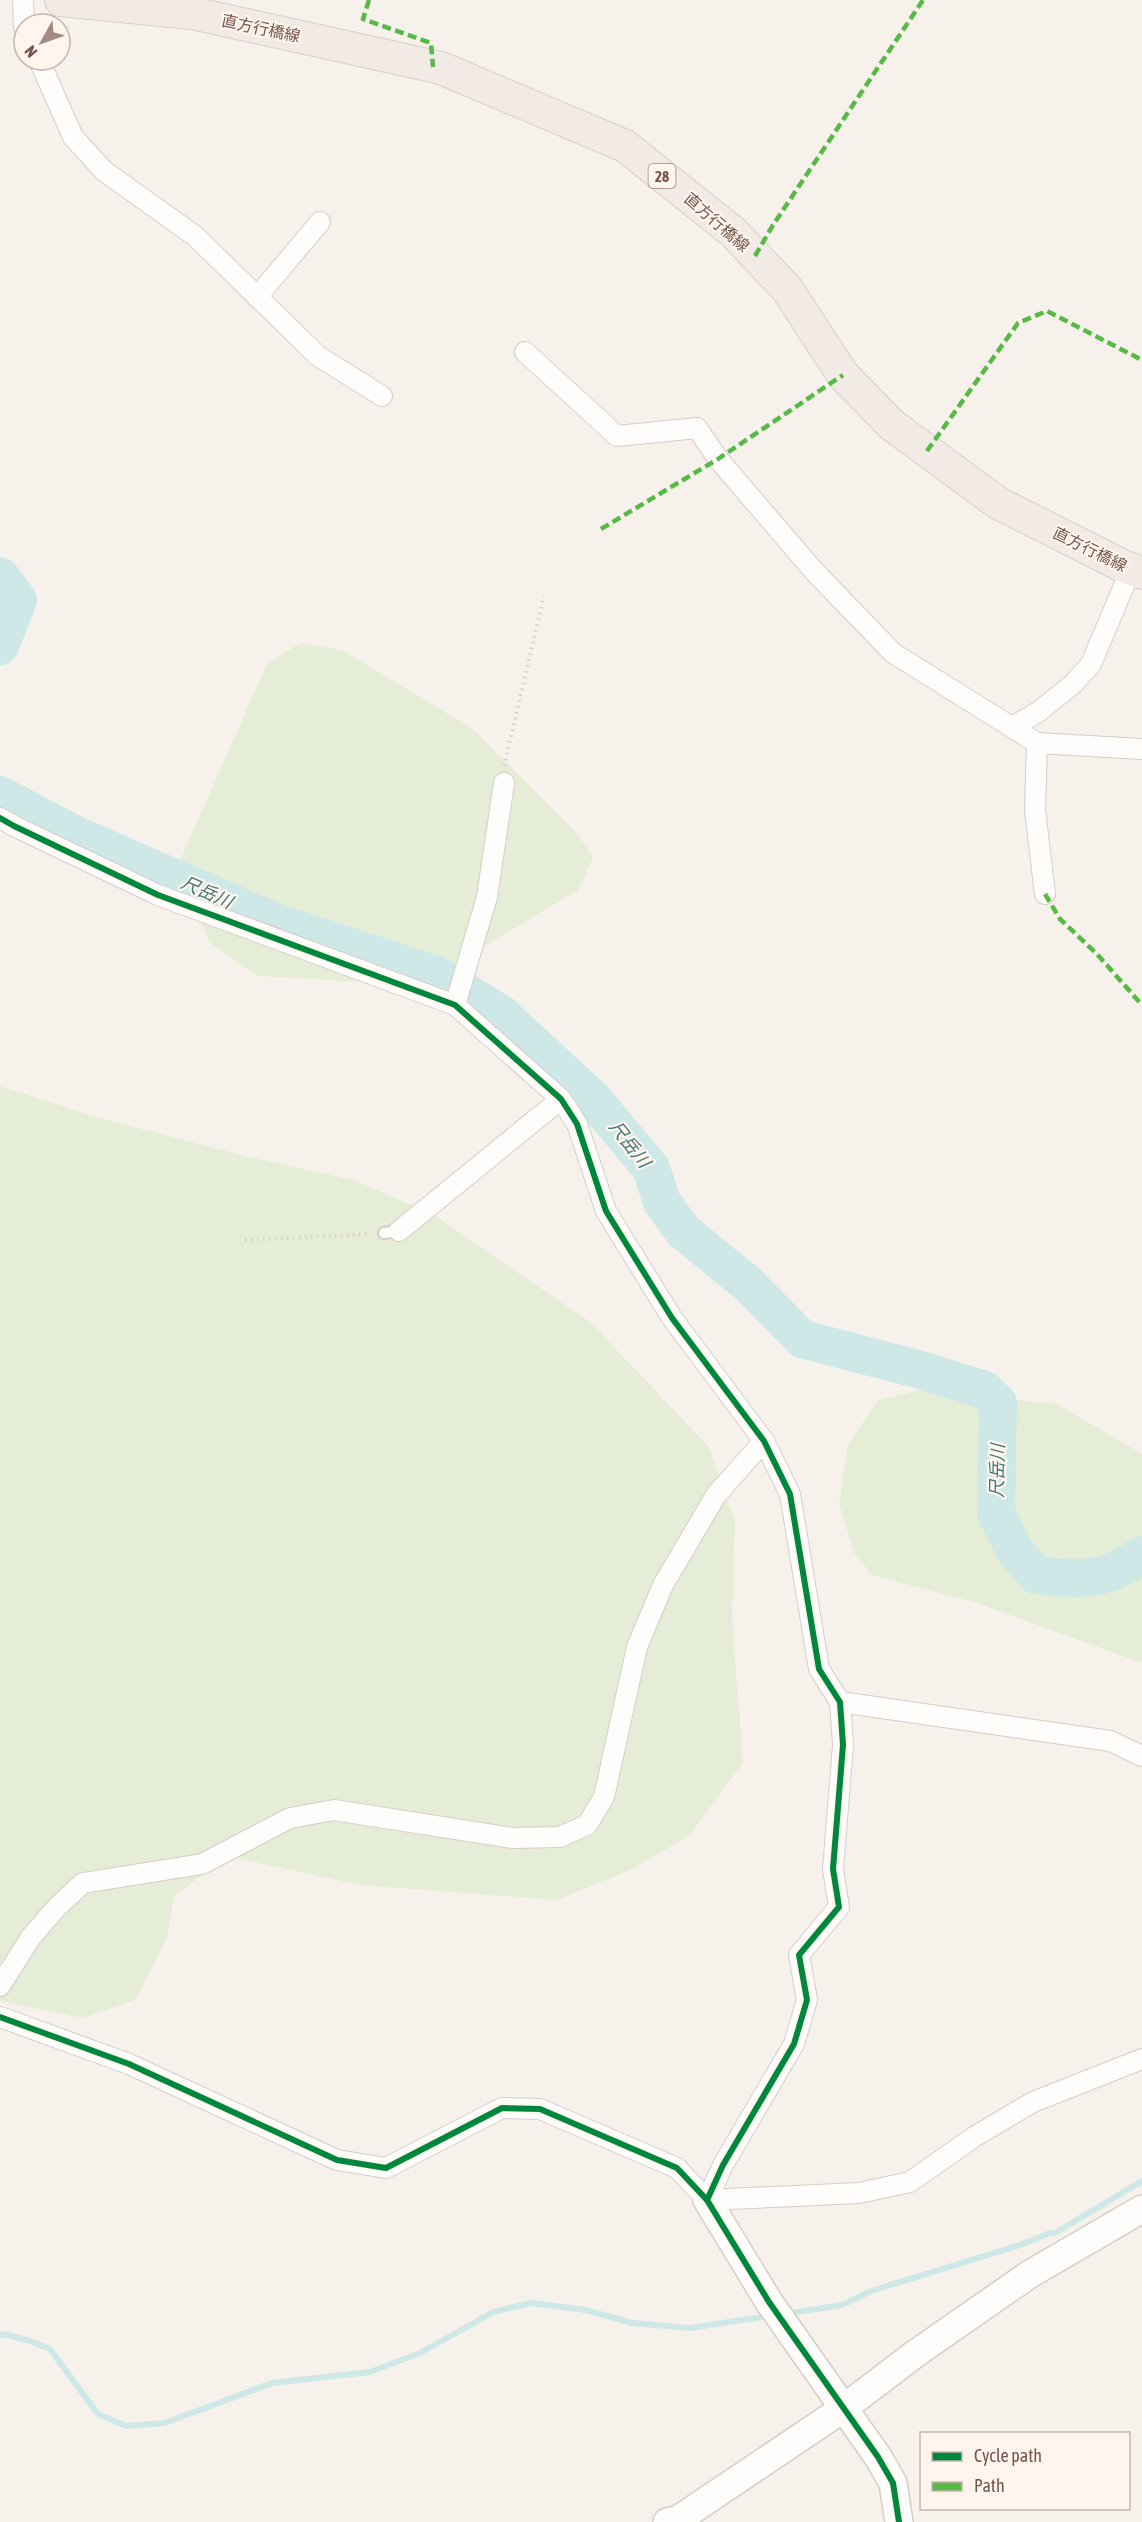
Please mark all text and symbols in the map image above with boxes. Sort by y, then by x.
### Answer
street label: 直方行橋線 [220,11,302,45]
north arrow [12,12,72,72]
text: N [21,42,40,61]
road number: 28 [648,164,676,188]
street label: 直方行橋線 [681,189,753,255]
street label: 直方行橋線 [1050,523,1130,575]
water label: 尺岳川 [178,871,238,913]
water label: 尺岳川 [605,1116,656,1173]
water label: 尺岳川 [986,1442,1008,1498]
legend [920,2432,1130,2510]
text: Cycle path [974,2445,1042,2466]
text: Path [974,2475,1005,2496]

